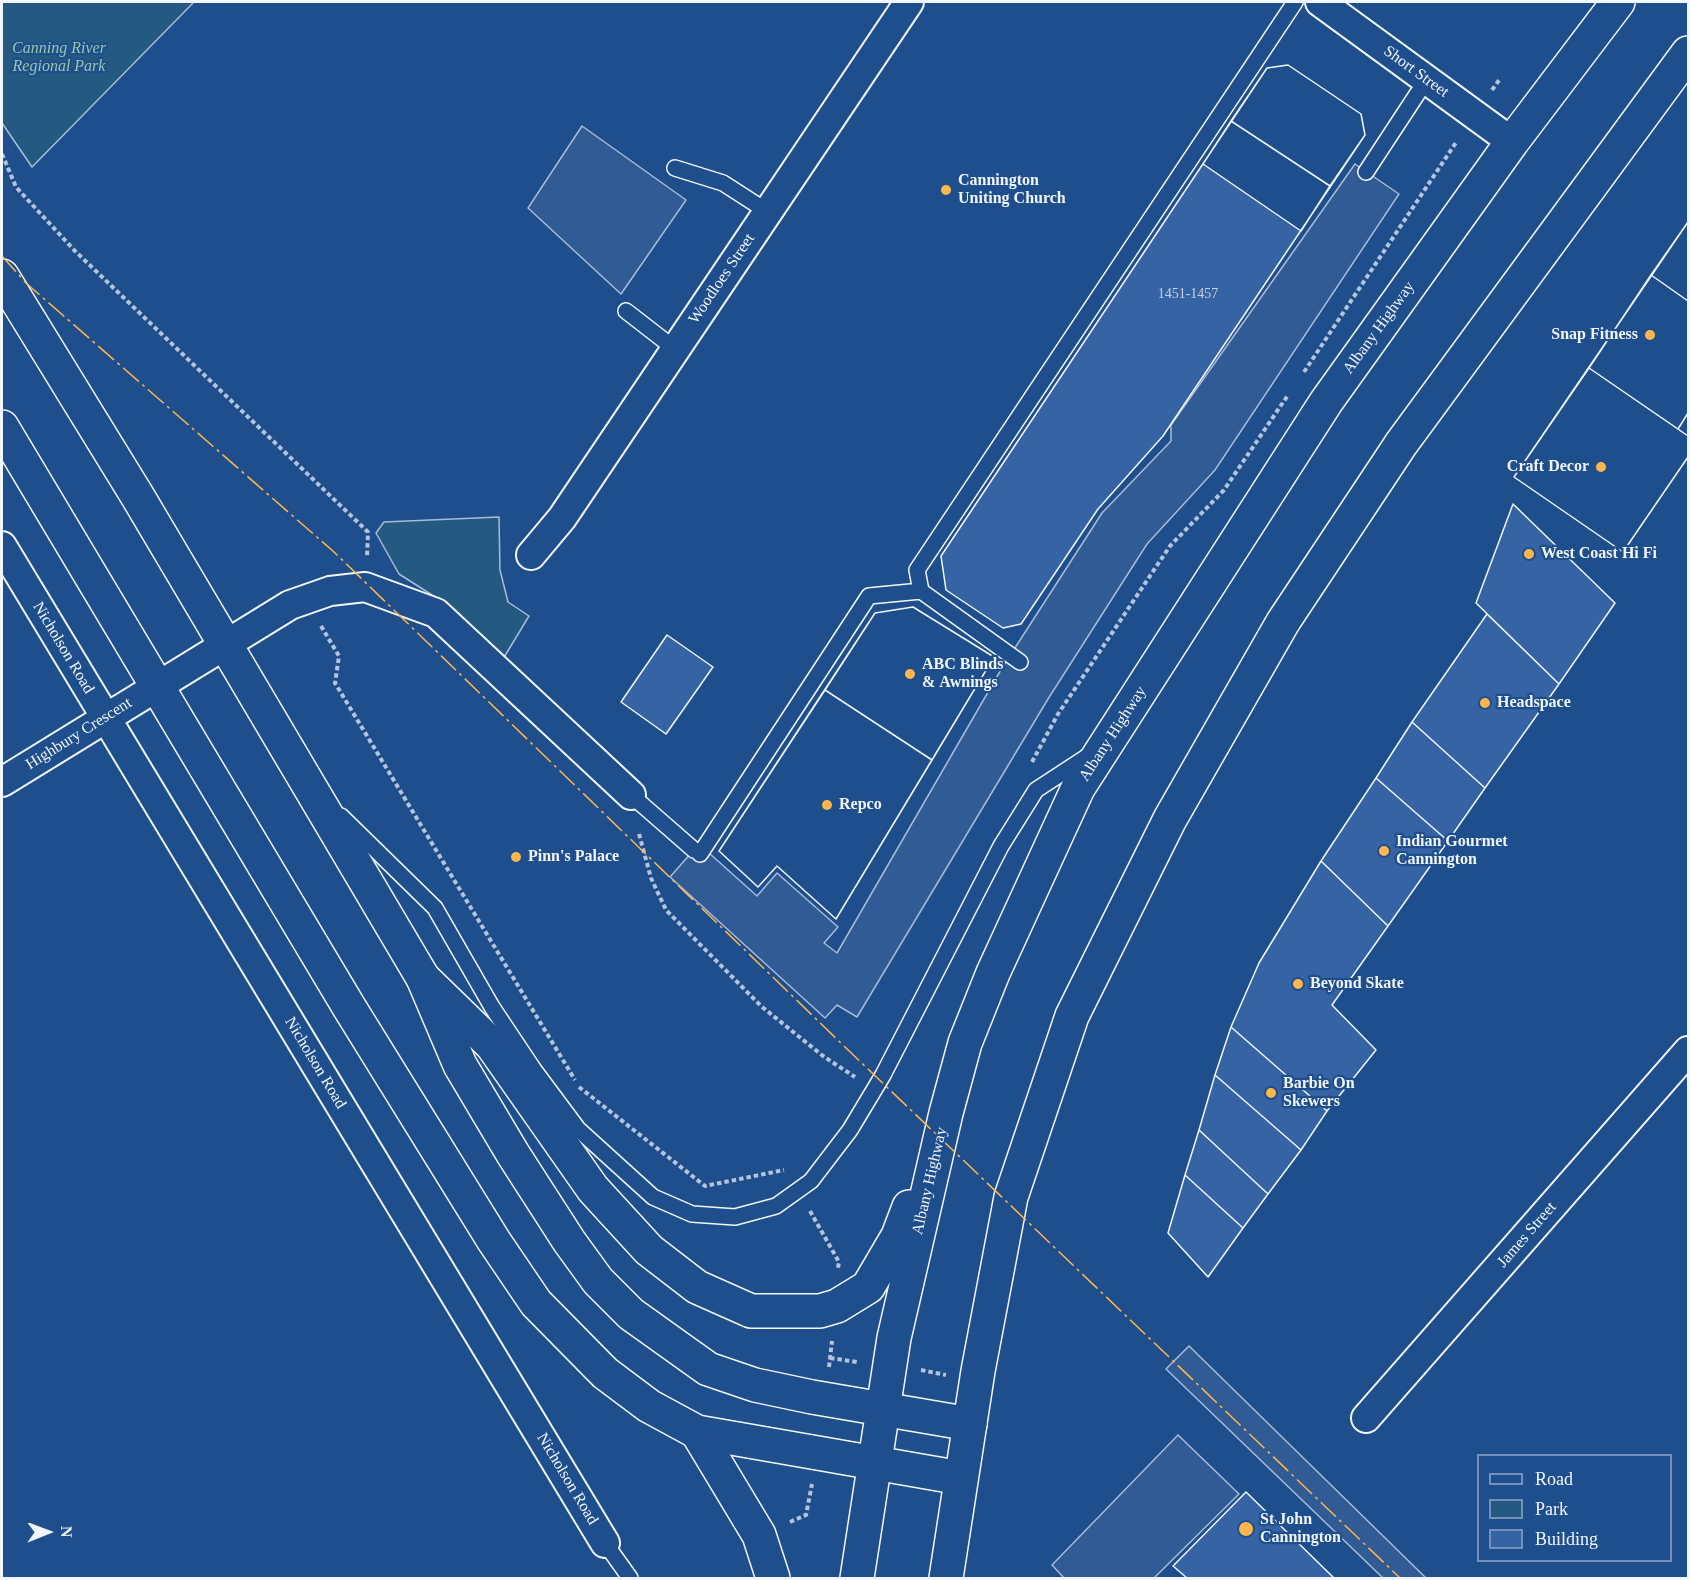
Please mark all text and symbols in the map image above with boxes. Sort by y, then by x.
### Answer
park label: Canning River Regional Park [12,39,106,77]
street label: Short Street [1380,42,1452,102]
place label: Cannington Uniting Church [958,171,1066,209]
marker: Cannington Uniting Church [939,183,953,197]
street label: Woodloes Street [685,230,759,328]
street label: Albany Highway [1339,278,1419,378]
house number: 1451-1457 [1158,286,1218,302]
place label: Snap Fitness [1551,325,1638,345]
marker: Snap Fitness [1643,328,1657,342]
place label: Craft Decor [1507,457,1589,477]
marker: Craft Decor [1594,460,1608,474]
place label: West Coast Hi Fi [1541,544,1657,564]
marker: West Coast Hi Fi [1522,547,1536,561]
street label: Nicholson Road [28,599,98,697]
place label: ABC Blinds & Awnings [922,655,1003,693]
marker: ABC Blinds & Awnings [903,667,917,681]
street label: Albany Highway [1075,683,1151,785]
place label: Headspace [1497,693,1571,713]
street label: Highbury Crescent [22,694,136,774]
marker: Headspace [1478,696,1492,710]
place label: Repco [839,795,882,815]
marker: Repco [820,798,834,812]
place label: Indian Gourmet Cannington [1396,832,1508,870]
marker: Indian Gourmet Cannington [1377,844,1391,858]
place label: Pinn's Palace [528,847,619,867]
marker: Pinn's Palace [509,850,523,864]
place label: Beyond Skate [1310,974,1404,994]
marker: Beyond Skate [1291,977,1305,991]
street label: Nicholson Road [280,1014,350,1112]
place label: Barbie On Skewers [1283,1074,1355,1112]
marker: Barbie On Skewers [1264,1086,1278,1100]
street label: Albany Highway [908,1125,952,1237]
street label: James Street [1493,1198,1561,1272]
street label: Nicholson Road [532,1430,602,1528]
legend [1477,1454,1672,1562]
text: Road [1535,1469,1573,1489]
text: Park [1535,1499,1568,1519]
north arrow [18,1502,78,1562]
place label: St John Cannington [1260,1510,1341,1548]
marker: St John Cannington [1237,1520,1255,1538]
text: N [58,1526,75,1538]
text: Building [1535,1529,1598,1549]

